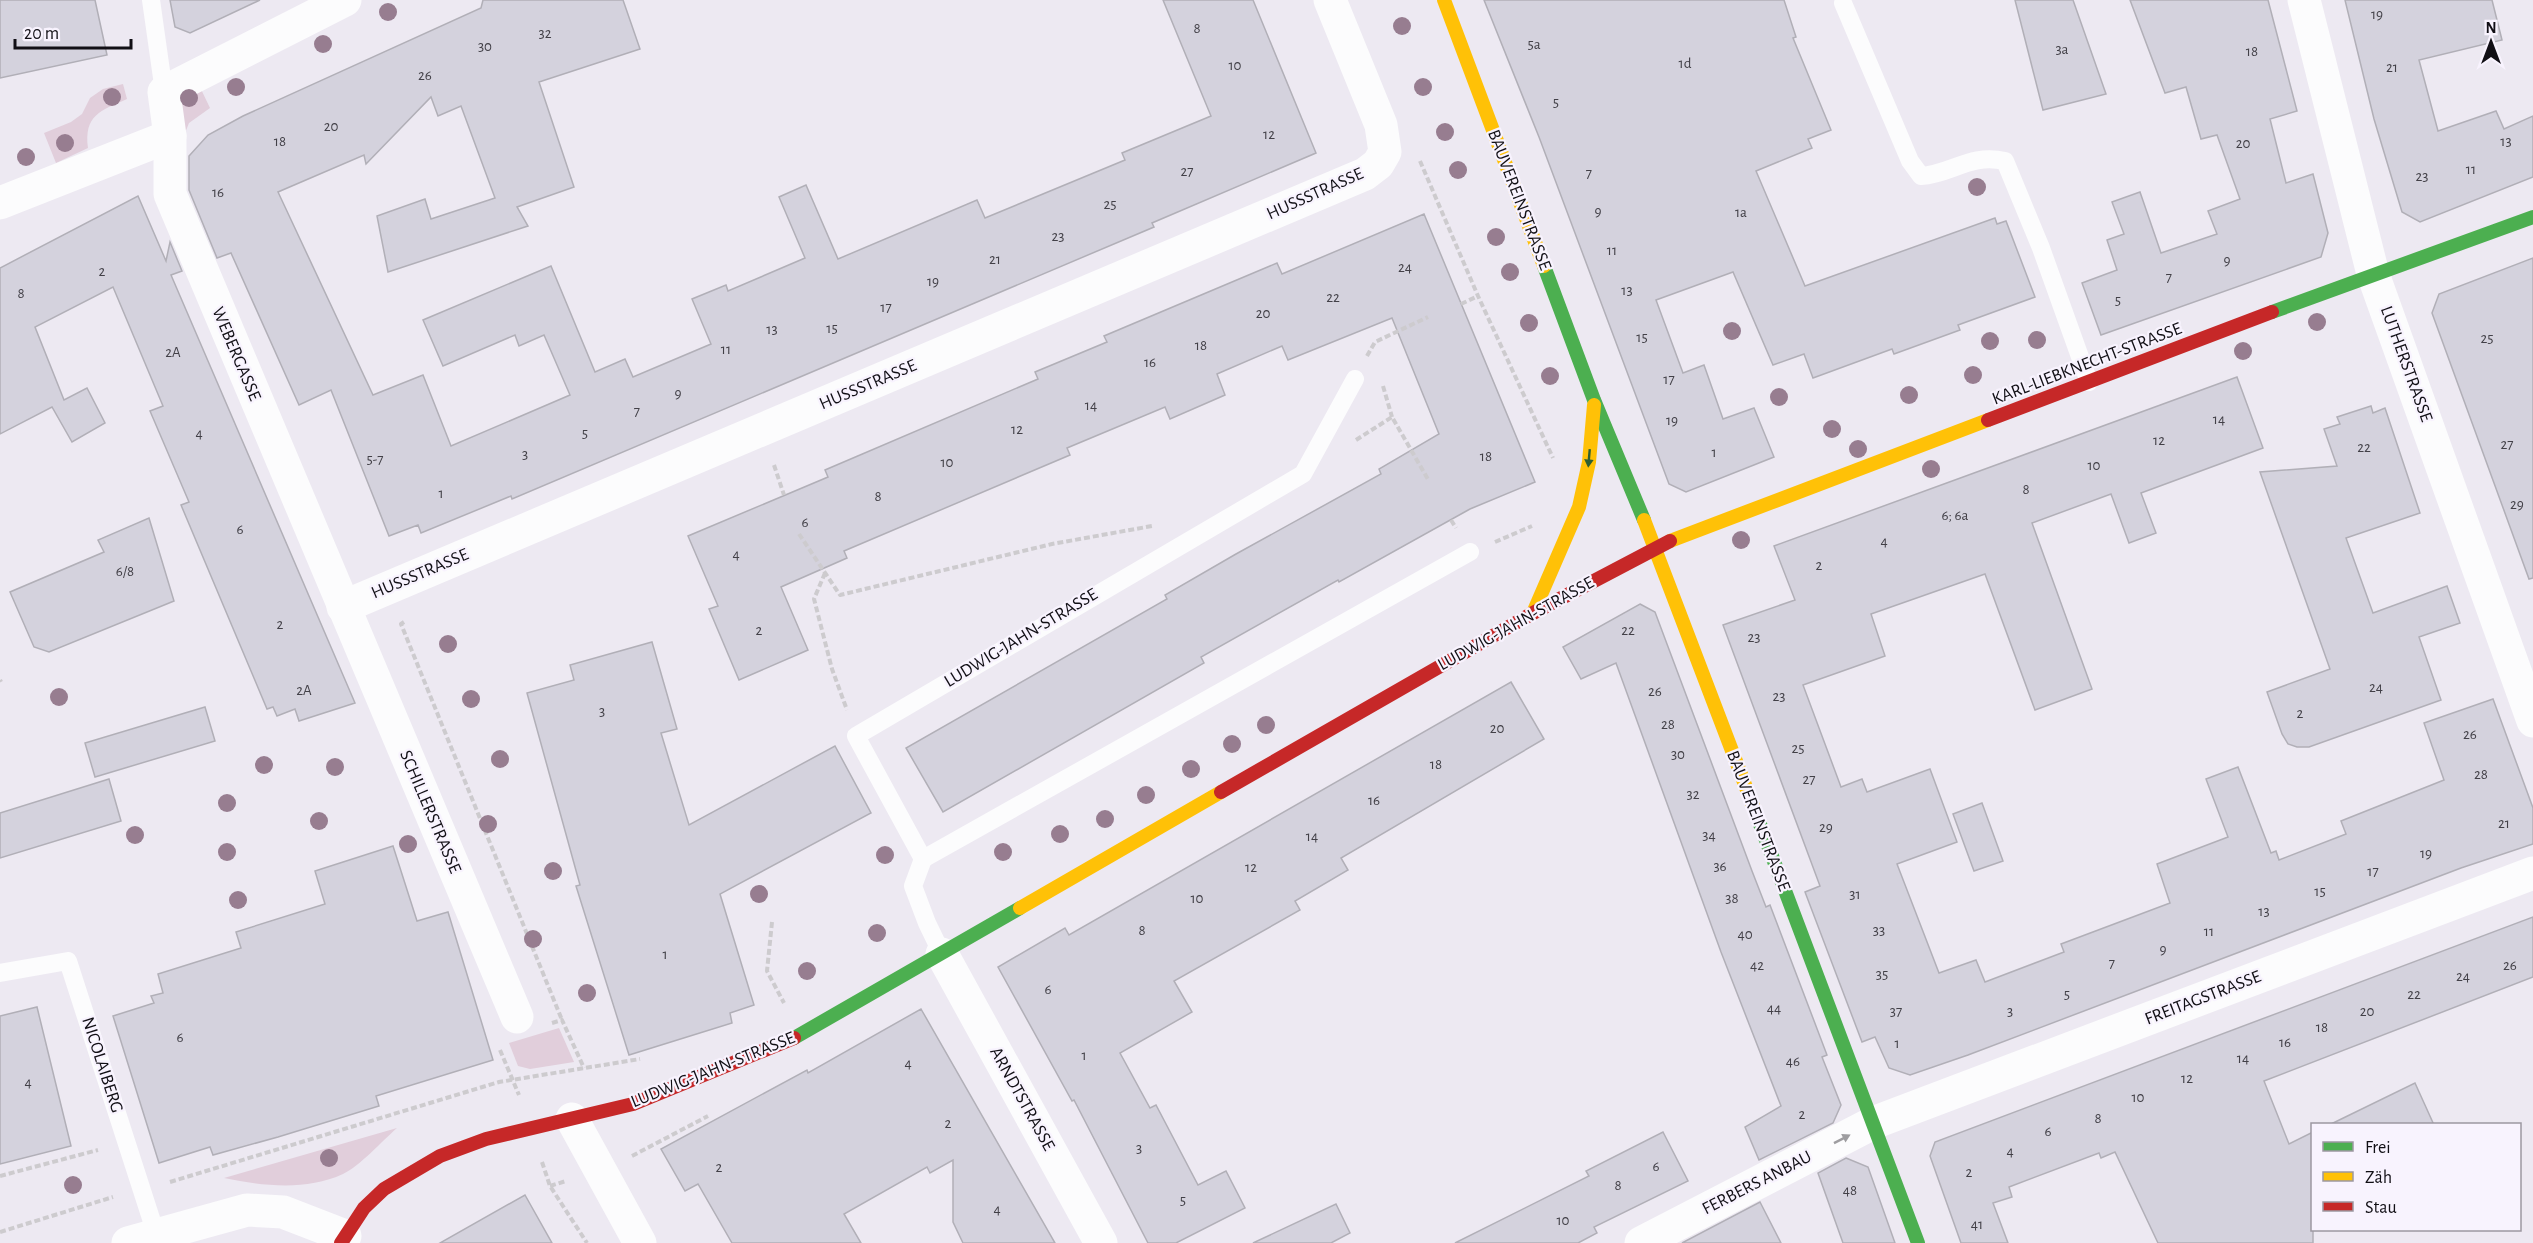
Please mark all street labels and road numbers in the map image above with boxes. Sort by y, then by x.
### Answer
street label: BAUVEREINSTRASSE [1484,127,1554,273]
street label: HUSSSTRASSE [1264,165,1366,223]
street label: LUTHERSTRASSE [2377,304,2435,425]
street label: WEBERGASSE [208,305,264,404]
street label: KARL-LIEBKNECHT-STRASSE [1990,319,2185,409]
street label: HUSSSTRASSE [817,356,920,414]
street label: HUSSSTRASSE [369,545,472,603]
street label: LUDWIG-JAHN-STRASSE [1435,574,1597,674]
street label: LUDWIG-JAHN-STRASSE [941,585,1101,691]
street label: SCHILLERSTRASSE [396,748,464,876]
street label: BAUVEREINSTRASSE [1723,748,1793,894]
street label: FREITAGSTRASSE [2142,967,2264,1028]
street label: NICOLAIBERG [78,1015,126,1115]
street label: LUDWIG-JAHN-STRASSE [628,1029,798,1111]
street label: ARNDTSTRASSE [986,1044,1058,1154]
street label: FERBERS ANBAU [1699,1148,1815,1218]

